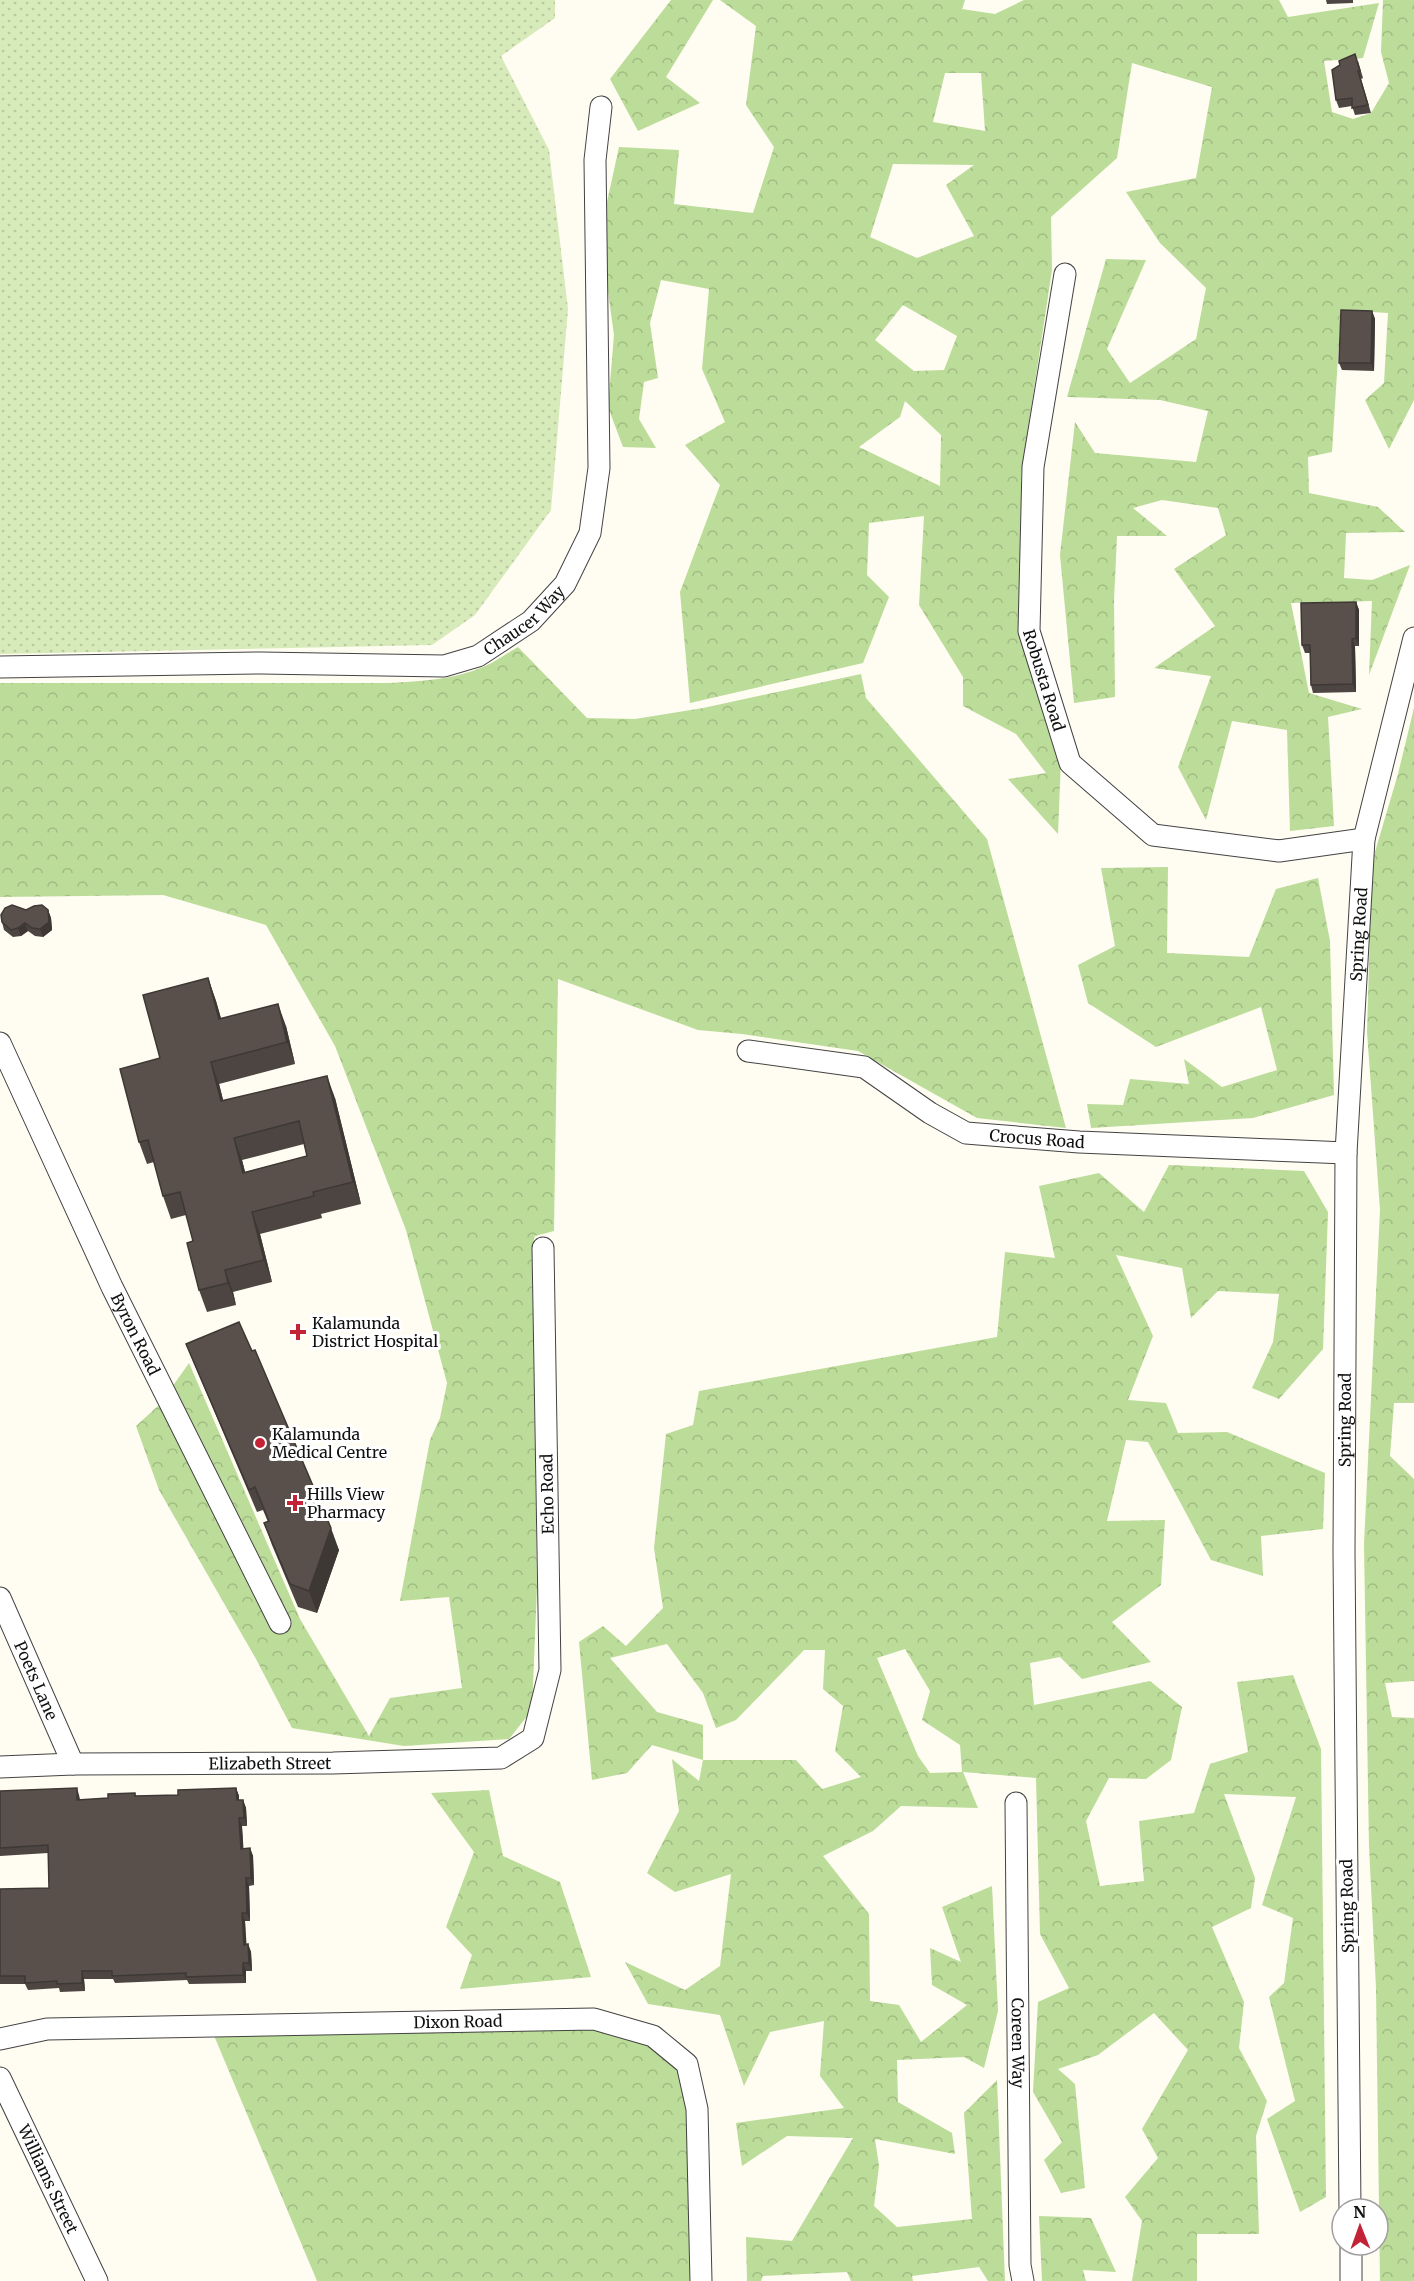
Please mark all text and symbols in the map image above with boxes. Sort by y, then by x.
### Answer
street label: Chaucer Way [480,581,569,660]
street label: Robusta Road [1019,627,1070,734]
street label: Spring Road [1346,886,1371,982]
street label: Crocus Road [989,1125,1085,1152]
street label: Byron Road [107,1290,165,1379]
place label: Kalamunda District Hospital [312,1313,438,1351]
marker: Kalamunda District Hospital [289,1323,307,1341]
street label: Spring Road [1334,1372,1355,1467]
place label: Kalamunda Medical Centre [272,1424,387,1462]
marker: Kalamunda Medical Centre [253,1436,267,1450]
street label: Echo Road [536,1453,558,1534]
place label: Hills View Pharmacy [307,1484,386,1522]
marker: Hills View Pharmacy [288,1496,302,1510]
street label: Poets Lane [10,1638,62,1723]
street label: Elizabeth Street [209,1753,332,1773]
street label: Spring Road [1336,1858,1358,1953]
street label: Coreen Way [1008,1998,1028,2089]
street label: Dixon Road [413,2011,503,2032]
street label: Williams Street [13,2121,83,2237]
north arrow [1330,2197,1390,2257]
text: N [1353,2202,1367,2222]

